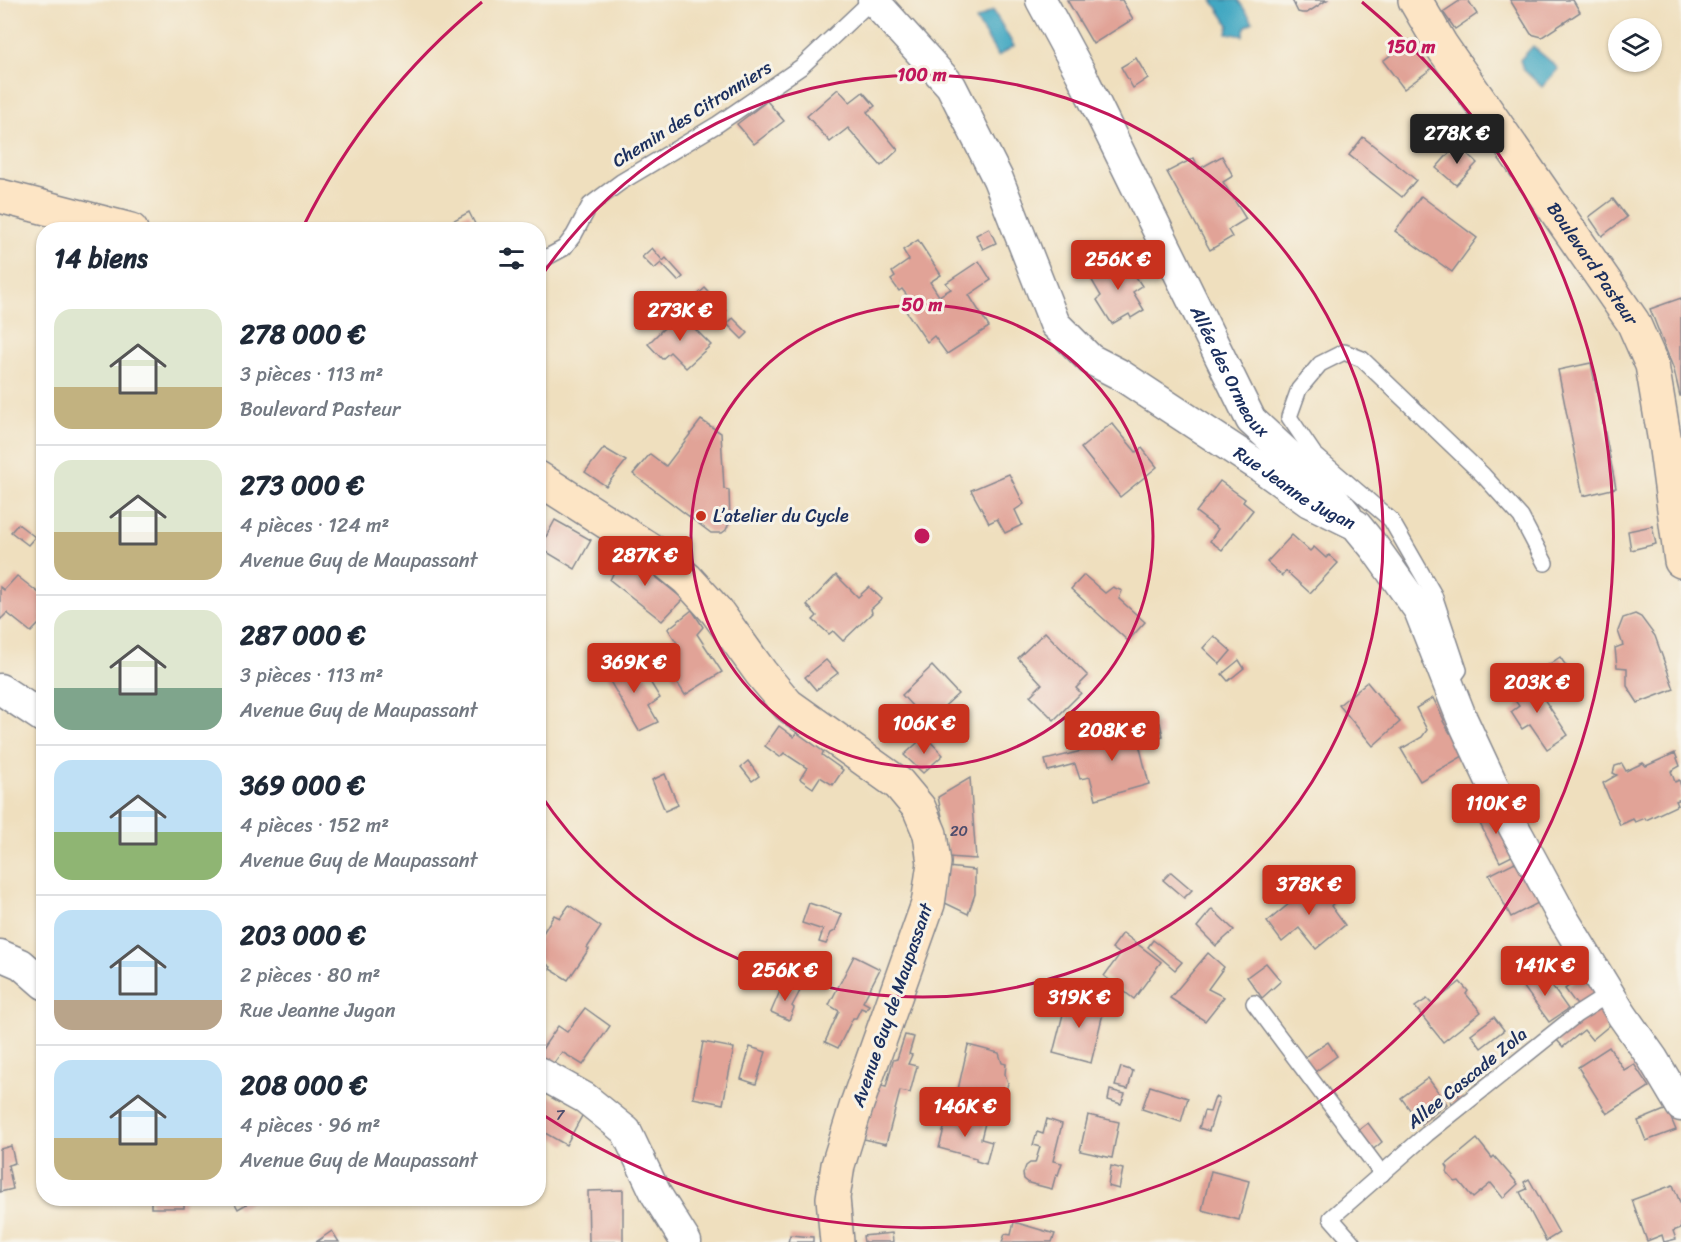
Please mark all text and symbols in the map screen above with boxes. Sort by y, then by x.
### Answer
map controls [1608,18,1662,72]
button: layers [1608,18,1662,72]
text: 150 m [1387,31,1435,63]
street label: Chemin des Citronniers [606,51,779,176]
text: 100 m [898,59,947,91]
pin: 278K € [1408,114,1506,165]
text: 278K € [1424,116,1490,151]
street label: Boulevard Pasteur [1538,195,1648,333]
text: 14 biens [54,235,148,281]
pin: 256K € [1069,240,1167,291]
icon: filters [495,242,528,275]
text: 256K € [1085,242,1151,277]
text: 50 m [902,289,943,321]
pin: 273K € [631,291,729,342]
text: 273K € [648,293,712,328]
street label: Allée des Ormeaux [1181,299,1278,446]
text: 278 000 € [240,311,366,357]
icon: home [102,333,174,405]
text: 3 pièces · 113 m² [240,357,383,392]
text: Boulevard Pasteur [240,392,400,427]
street label: Rue Jeanne Jugan [1227,437,1362,539]
text: 273 000 € [240,462,364,508]
icon: home [102,484,174,556]
place label: L’atelier du Cycle [713,500,849,532]
text: 4 pièces · 124 m² [240,508,389,543]
marker: L’atelier du Cycle [694,509,708,523]
centre of rings [912,526,932,546]
pin: 287K € [596,536,694,587]
text: 287K € [612,538,678,573]
text: Avenue Guy de Maupassant [240,543,478,578]
text: 287 000 € [240,612,366,658]
icon: home [102,634,174,706]
pin: 369K € [585,643,683,694]
text: 369K € [601,645,667,680]
text: 3 pièces · 113 m² [240,658,383,693]
pin: 203K € [1488,663,1586,714]
text: 203K € [1504,665,1570,700]
text: Avenue Guy de Maupassant [240,693,478,728]
pin: 106K € [875,704,973,755]
text: 106K € [892,706,956,741]
pin: 208K € [1063,711,1161,762]
text: 208K € [1079,713,1145,748]
text: 369 000 € [240,762,365,808]
icon: home [102,784,174,856]
pin: 110K € [1447,784,1545,835]
text: 110K € [1466,786,1526,821]
text: 4 pièces · 152 m² [240,808,389,843]
house number: 20 [950,818,968,844]
text: Avenue Guy de Maupassant [240,843,478,878]
pin: 378K € [1260,865,1358,916]
text: 378K € [1276,867,1342,902]
street label: Avenue Guy de Maupassant [842,898,942,1112]
text: 203 000 € [240,912,366,958]
icon: home [102,934,174,1006]
pin: 141K € [1496,946,1594,997]
text: 141K € [1515,948,1575,983]
pin: 256K € [736,951,834,1002]
text: 256K € [752,953,818,988]
text: 2 pièces · 80 m² [240,958,380,993]
pin: 319K € [1030,978,1128,1029]
text: 319K € [1048,980,1110,1015]
text: Rue Jeanne Jugan [240,993,395,1028]
street label: Allee Cascade Zola [1399,1019,1535,1138]
text: 208 000 € [240,1062,367,1108]
icon: home [102,1084,174,1156]
pin: 146K € [916,1087,1014,1138]
text: 146K € [933,1089,997,1124]
house number: 7 [556,1102,566,1128]
text: 4 pièces · 96 m² [240,1108,380,1143]
text: Avenue Guy de Maupassant [240,1143,478,1178]

